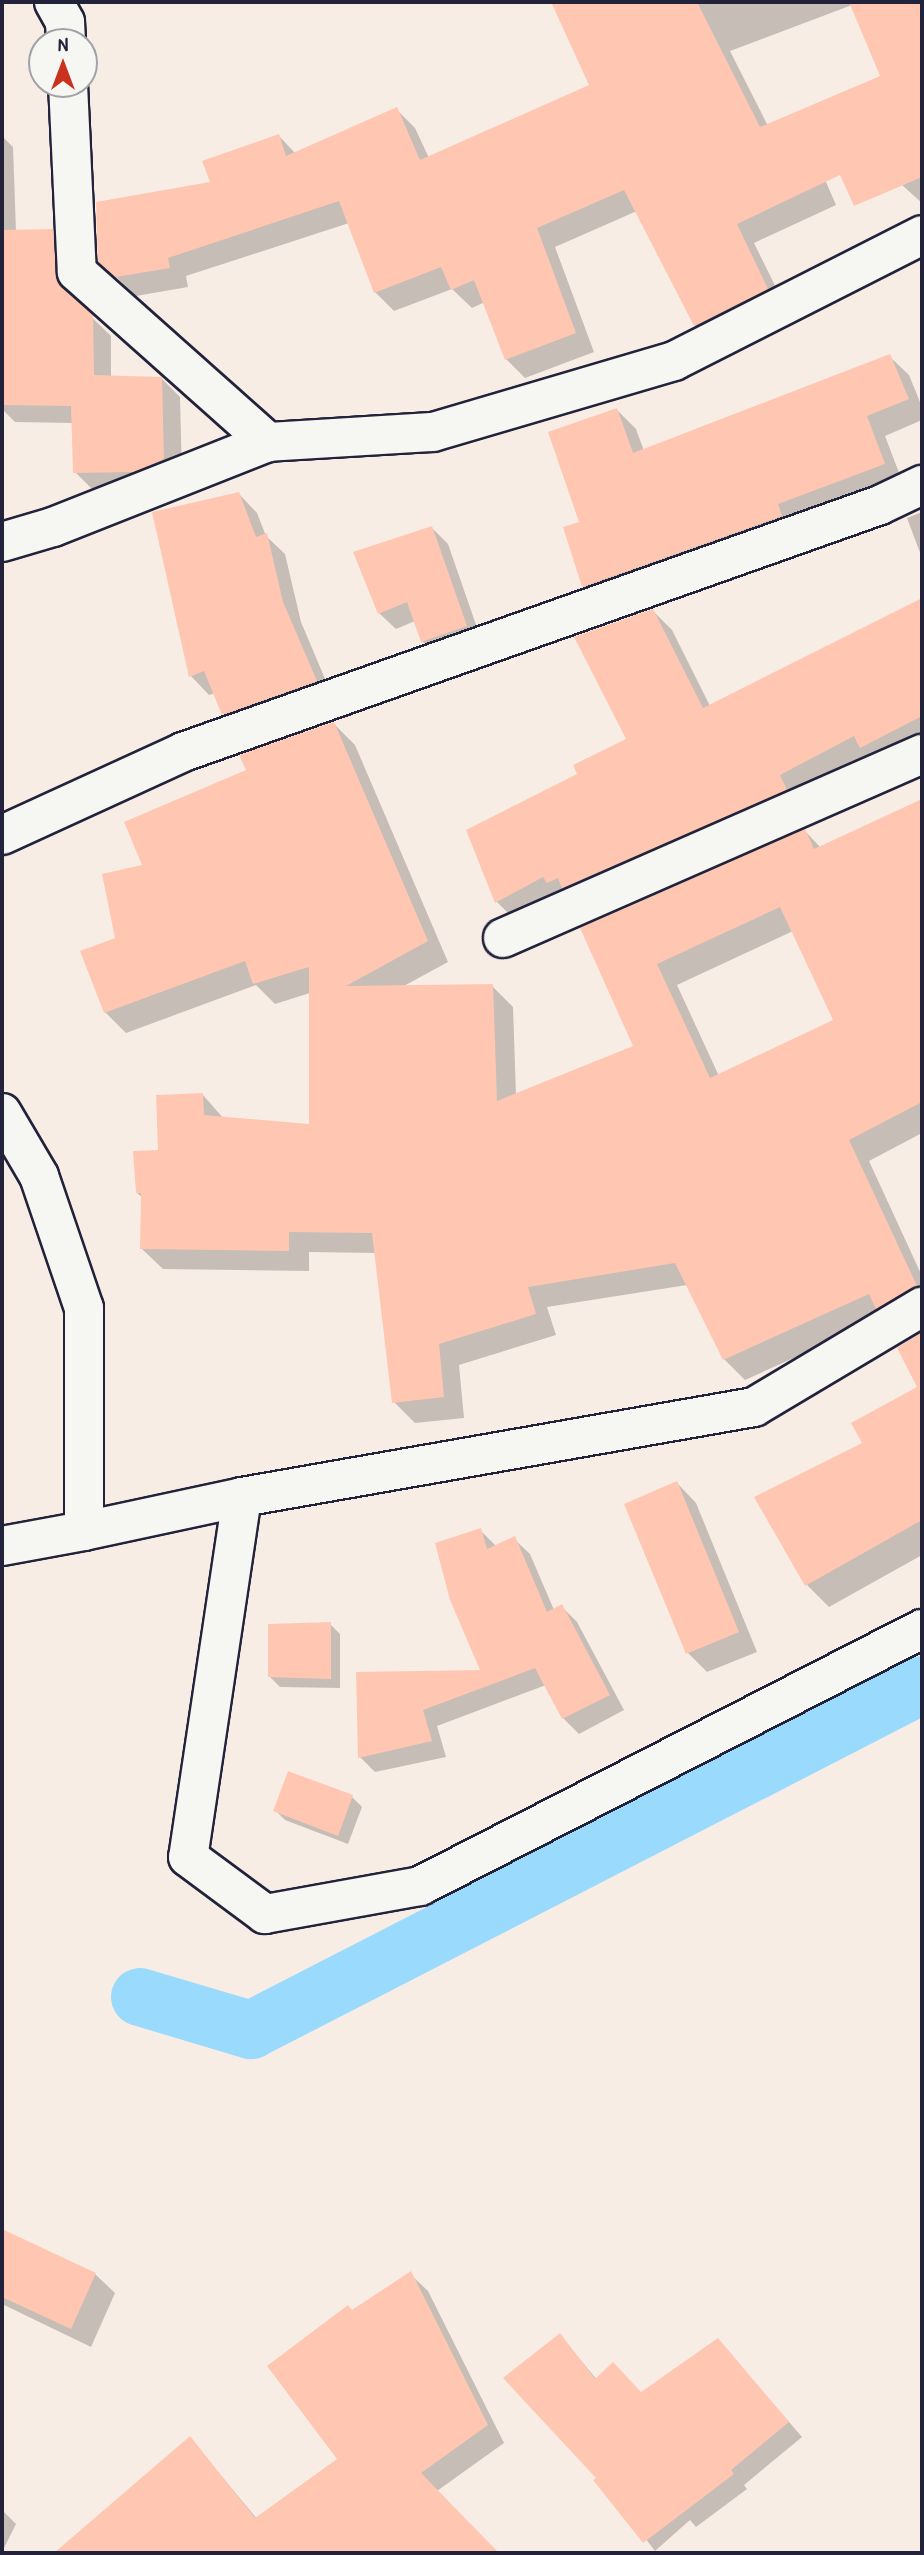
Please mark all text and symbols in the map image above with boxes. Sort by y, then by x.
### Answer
north arrow [28,28,98,98]
text: N [58,31,68,57]

